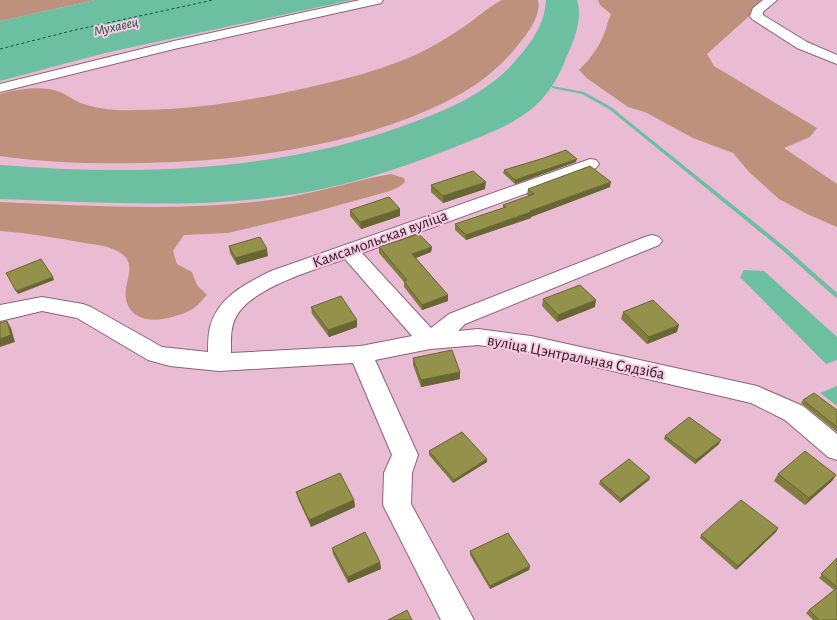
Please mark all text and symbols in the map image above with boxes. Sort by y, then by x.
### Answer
water label: Мухавец [92,15,140,39]
street label: Камсамольская вуліца [310,207,450,272]
street label: вуліца Цэнтральная Сядзіба [486,332,666,383]

